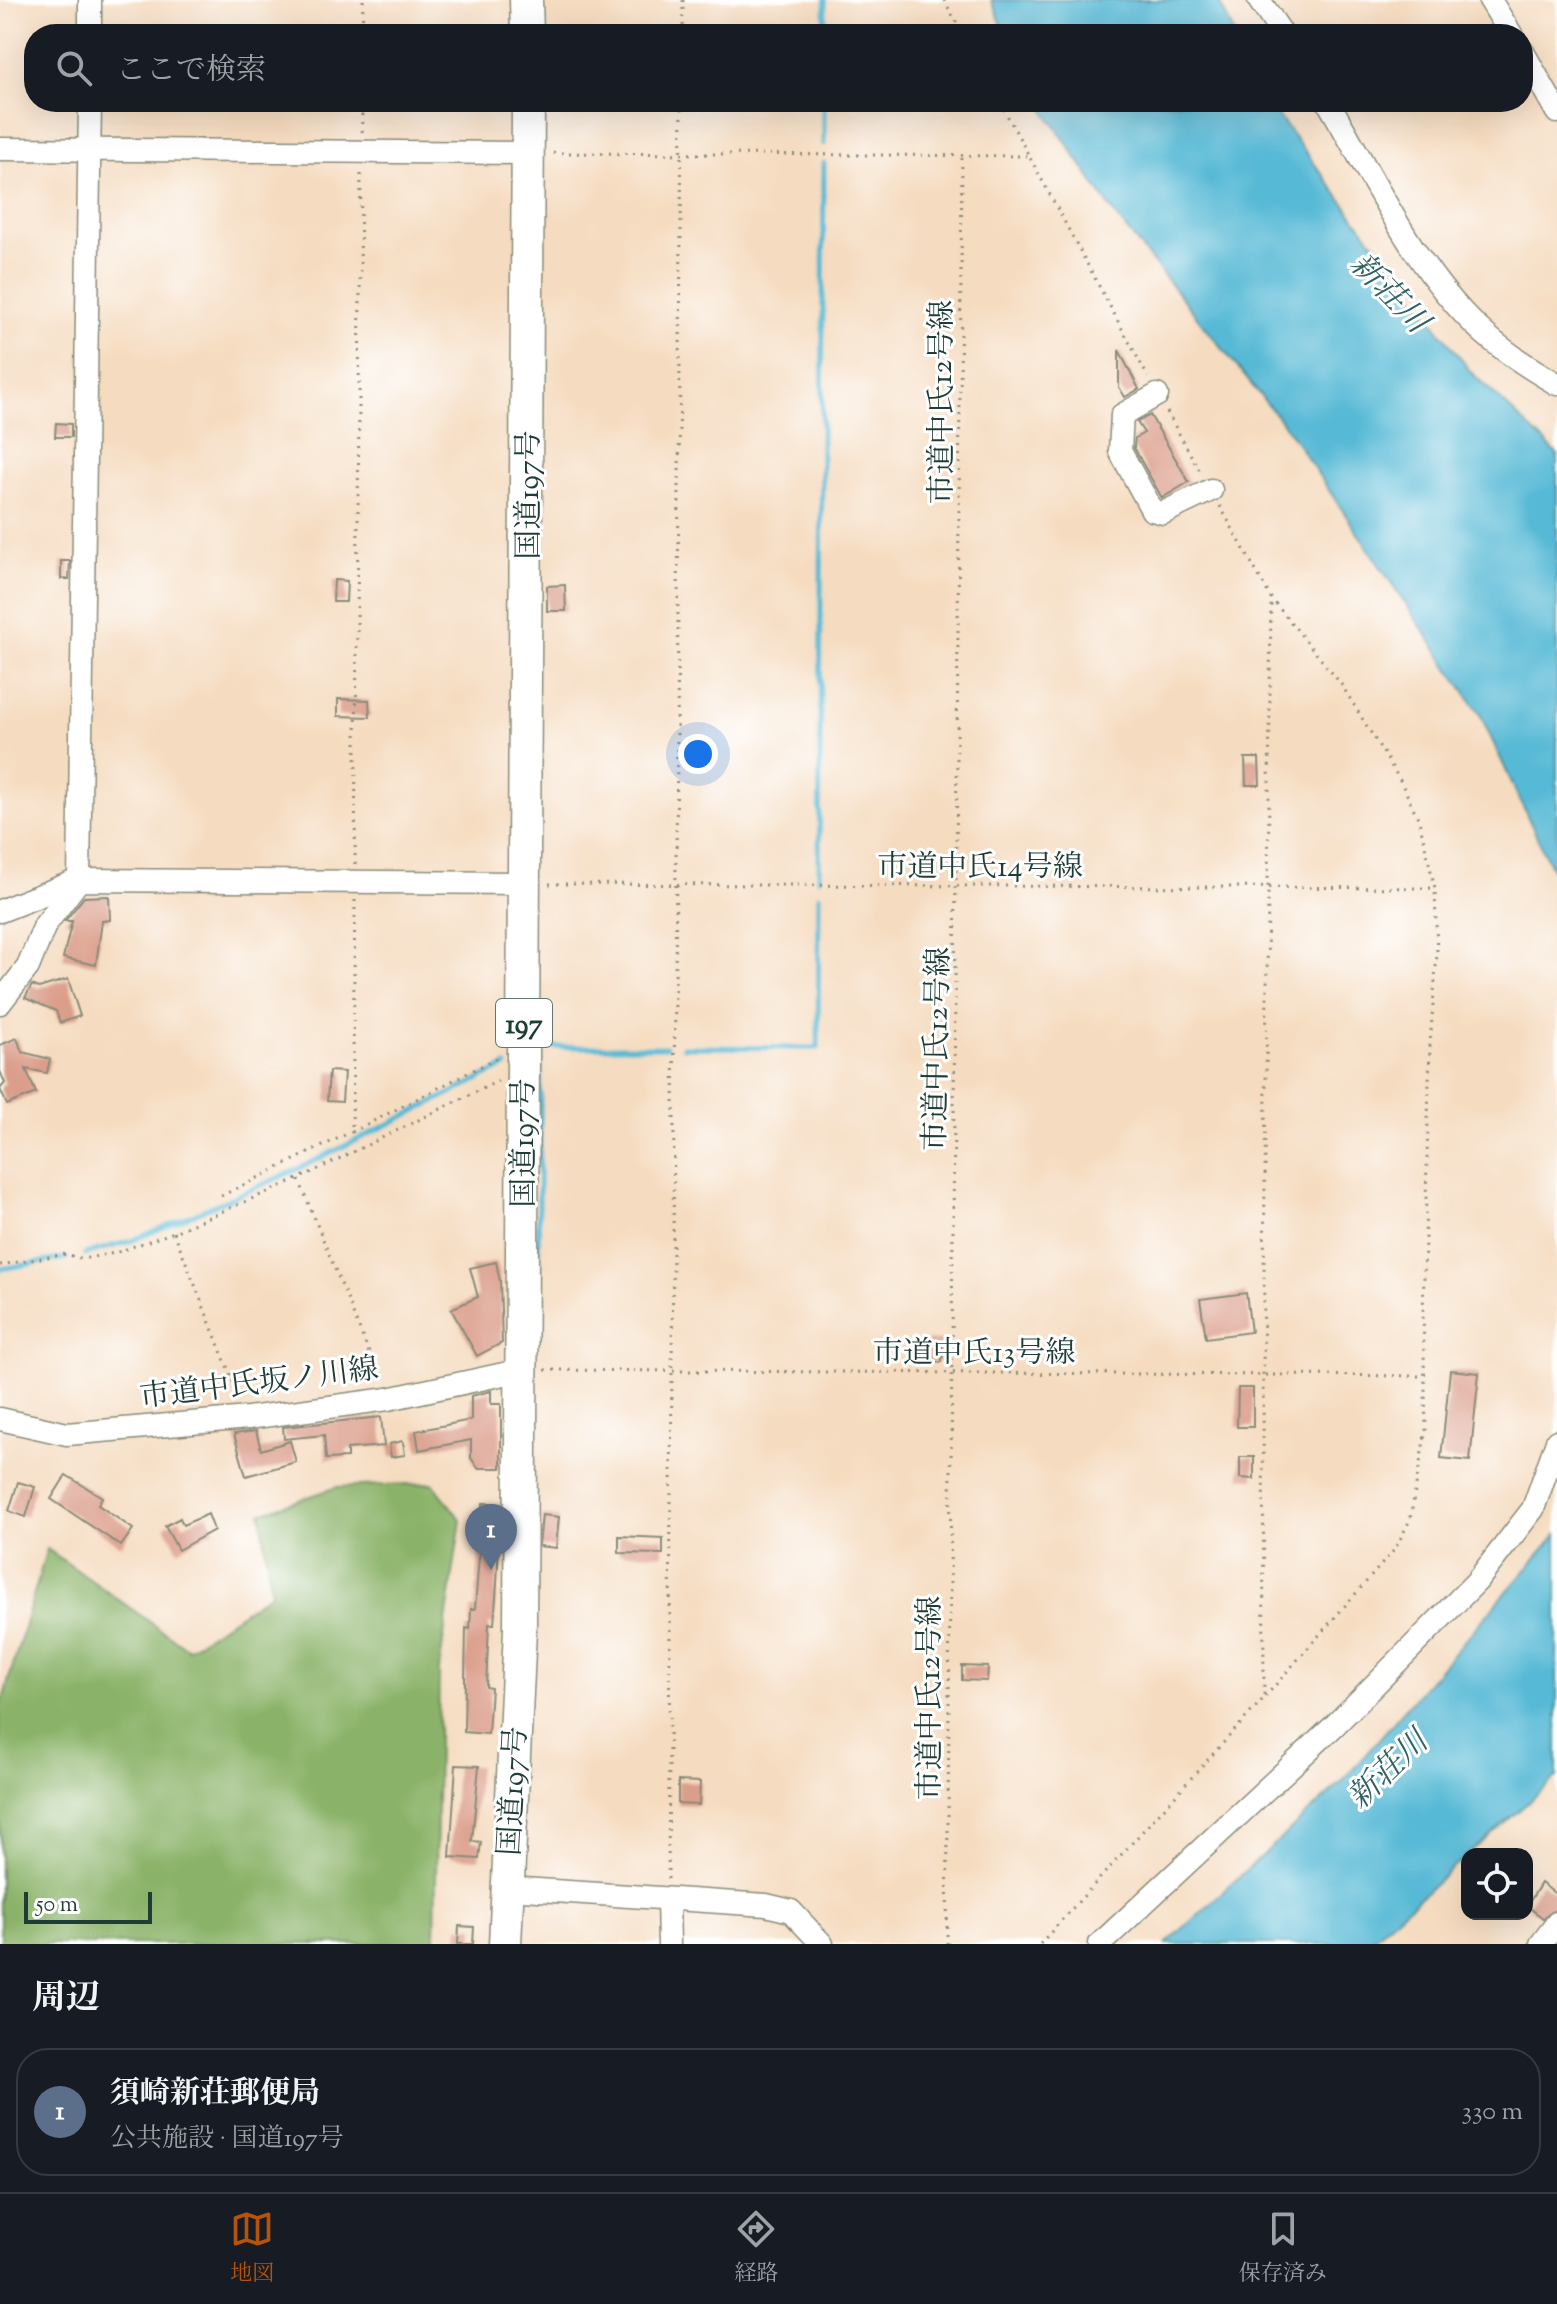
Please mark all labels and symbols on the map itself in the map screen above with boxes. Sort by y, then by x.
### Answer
water label: 新荘川 [1338,244,1440,347]
street label: 市道中氏12号線 [922,300,965,504]
street label: 国道197号 [509,430,552,560]
your location [678,734,718,774]
street label: 市道中氏14号線 [877,847,1083,890]
street label: 市道中氏12号線 [915,947,962,1152]
road number: 197 [496,999,552,1047]
street label: 国道197号 [504,1078,547,1208]
street label: 市道中氏13号線 [873,1333,1075,1376]
street label: 市道中氏坂ノ川線 [138,1349,381,1420]
pin: 1 [465,1504,517,1570]
street label: 市道中氏12号線 [910,1596,953,1800]
water label: 新荘川 [1339,1719,1442,1821]
street label: 国道197号 [490,1725,539,1857]
scale bar [24,1888,152,1924]

